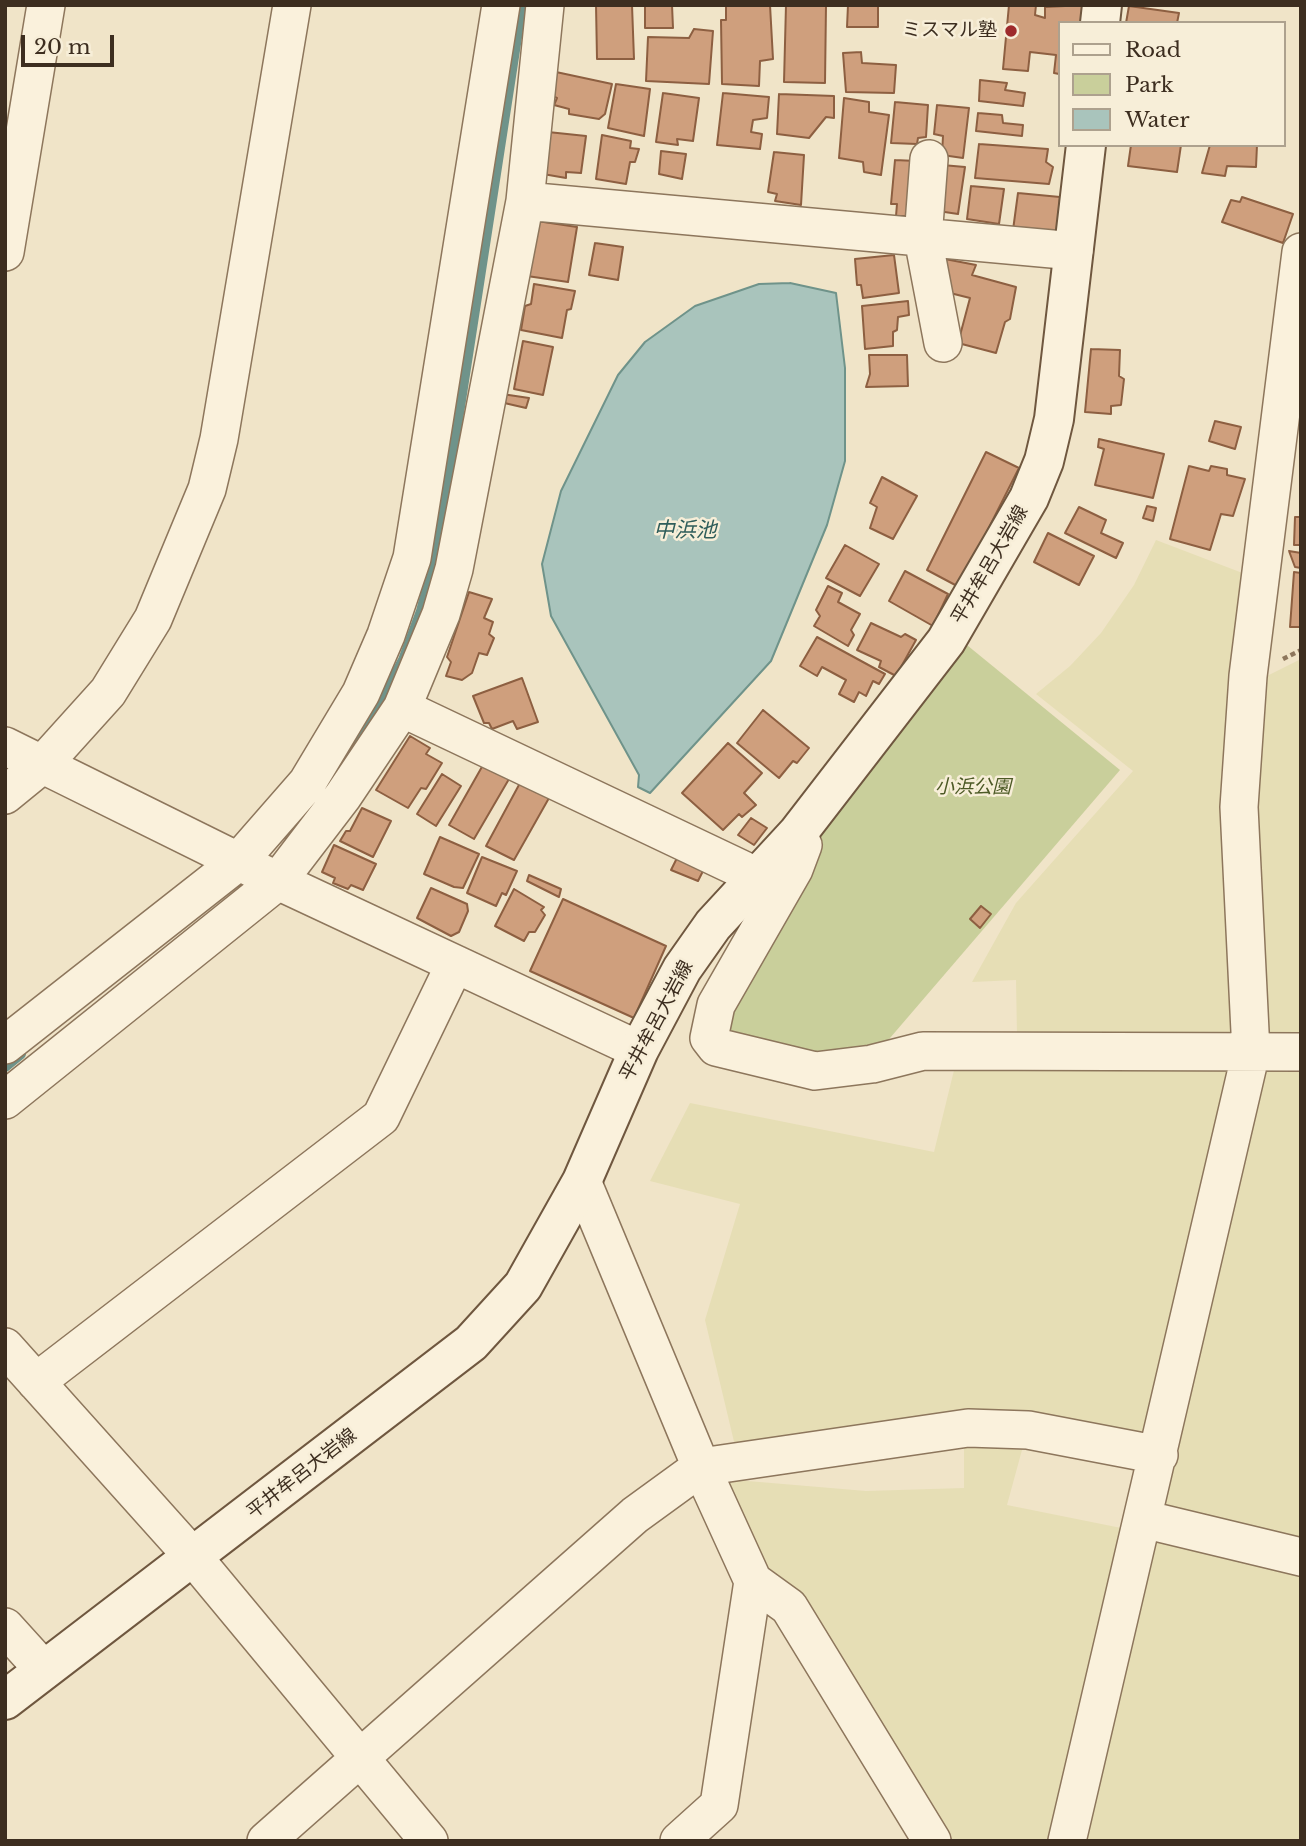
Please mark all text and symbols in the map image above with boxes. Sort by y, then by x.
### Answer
place label: ミスマル塾 [902,20,997,42]
scale bar [24,21,117,65]
legend [1058,21,1285,147]
marker: ミスマル塾 [1003,23,1019,39]
text: 20 m [34,34,91,60]
text: Road [1125,37,1181,63]
text: Park [1125,72,1174,98]
text: Water [1125,107,1189,133]
street label: 平井牟呂大岩線 [947,502,1033,628]
water label: 中浜池 [654,518,716,544]
park label: 小浜公園 [935,777,1011,799]
street label: 平井牟呂大岩線 [616,957,698,1085]
street label: 平井牟呂大岩線 [243,1424,361,1524]

